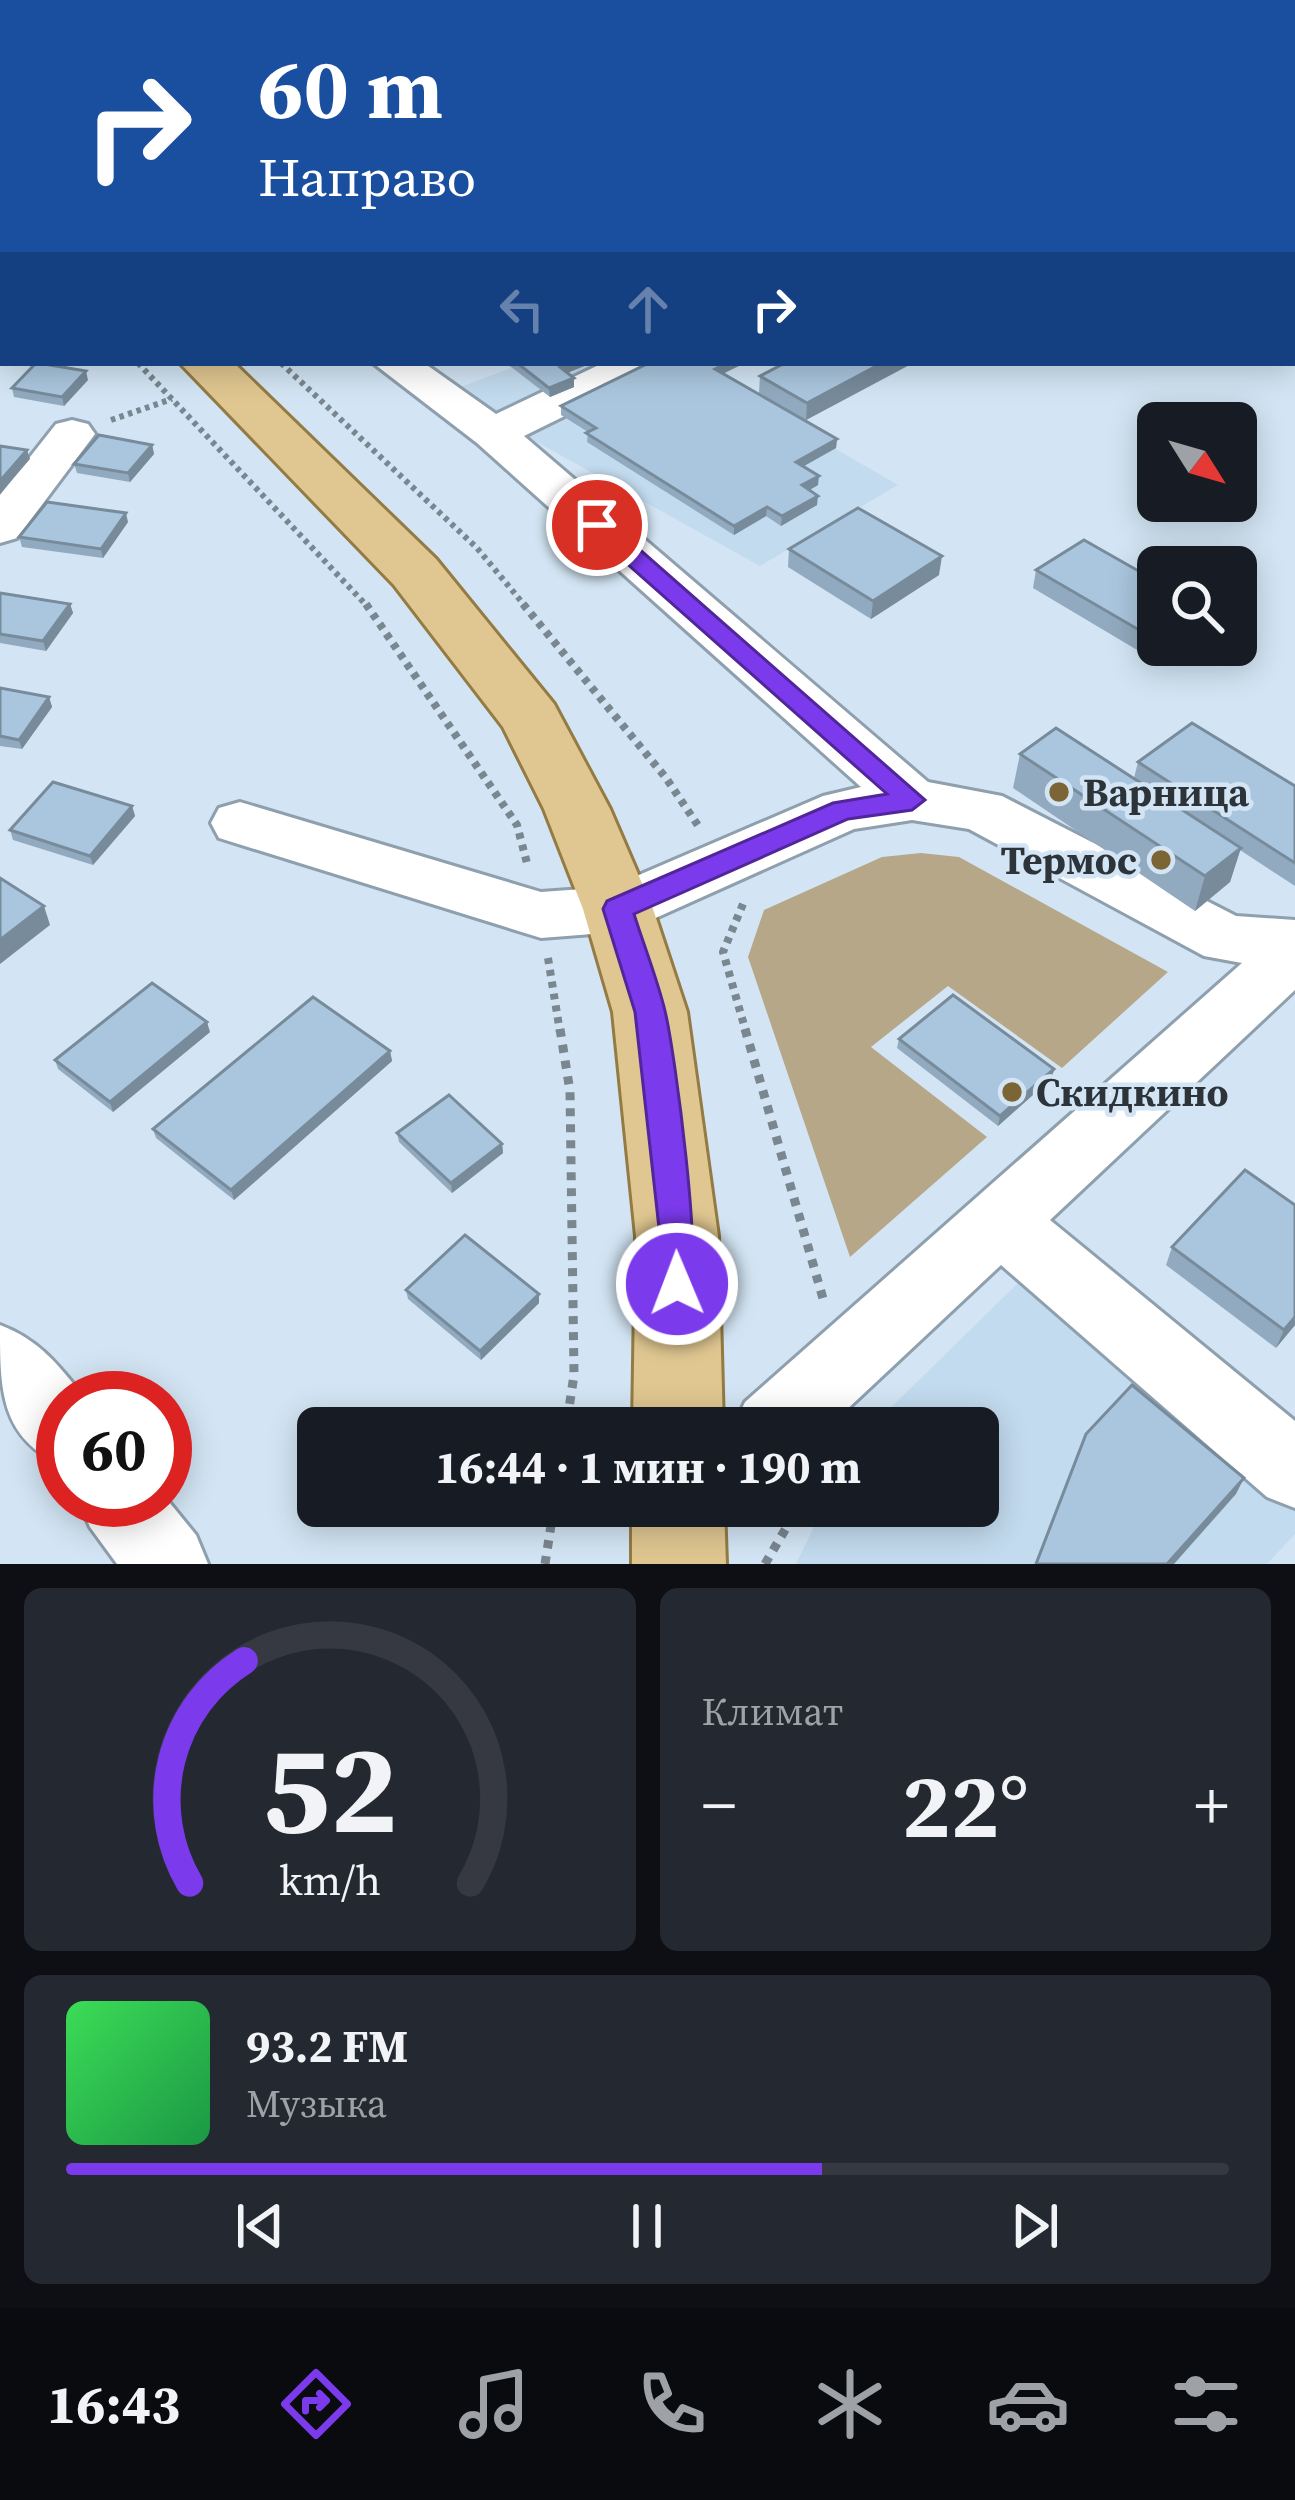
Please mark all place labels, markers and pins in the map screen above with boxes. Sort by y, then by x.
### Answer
pin [546,474,648,576]
place label: Варница [1083,766,1249,819]
marker: Варница [1046,779,1072,805]
place label: Термос [1000,834,1137,887]
marker: Термос [1148,847,1174,873]
place label: Скидкино [1036,1066,1229,1119]
marker: Скидкино [999,1079,1025,1105]

